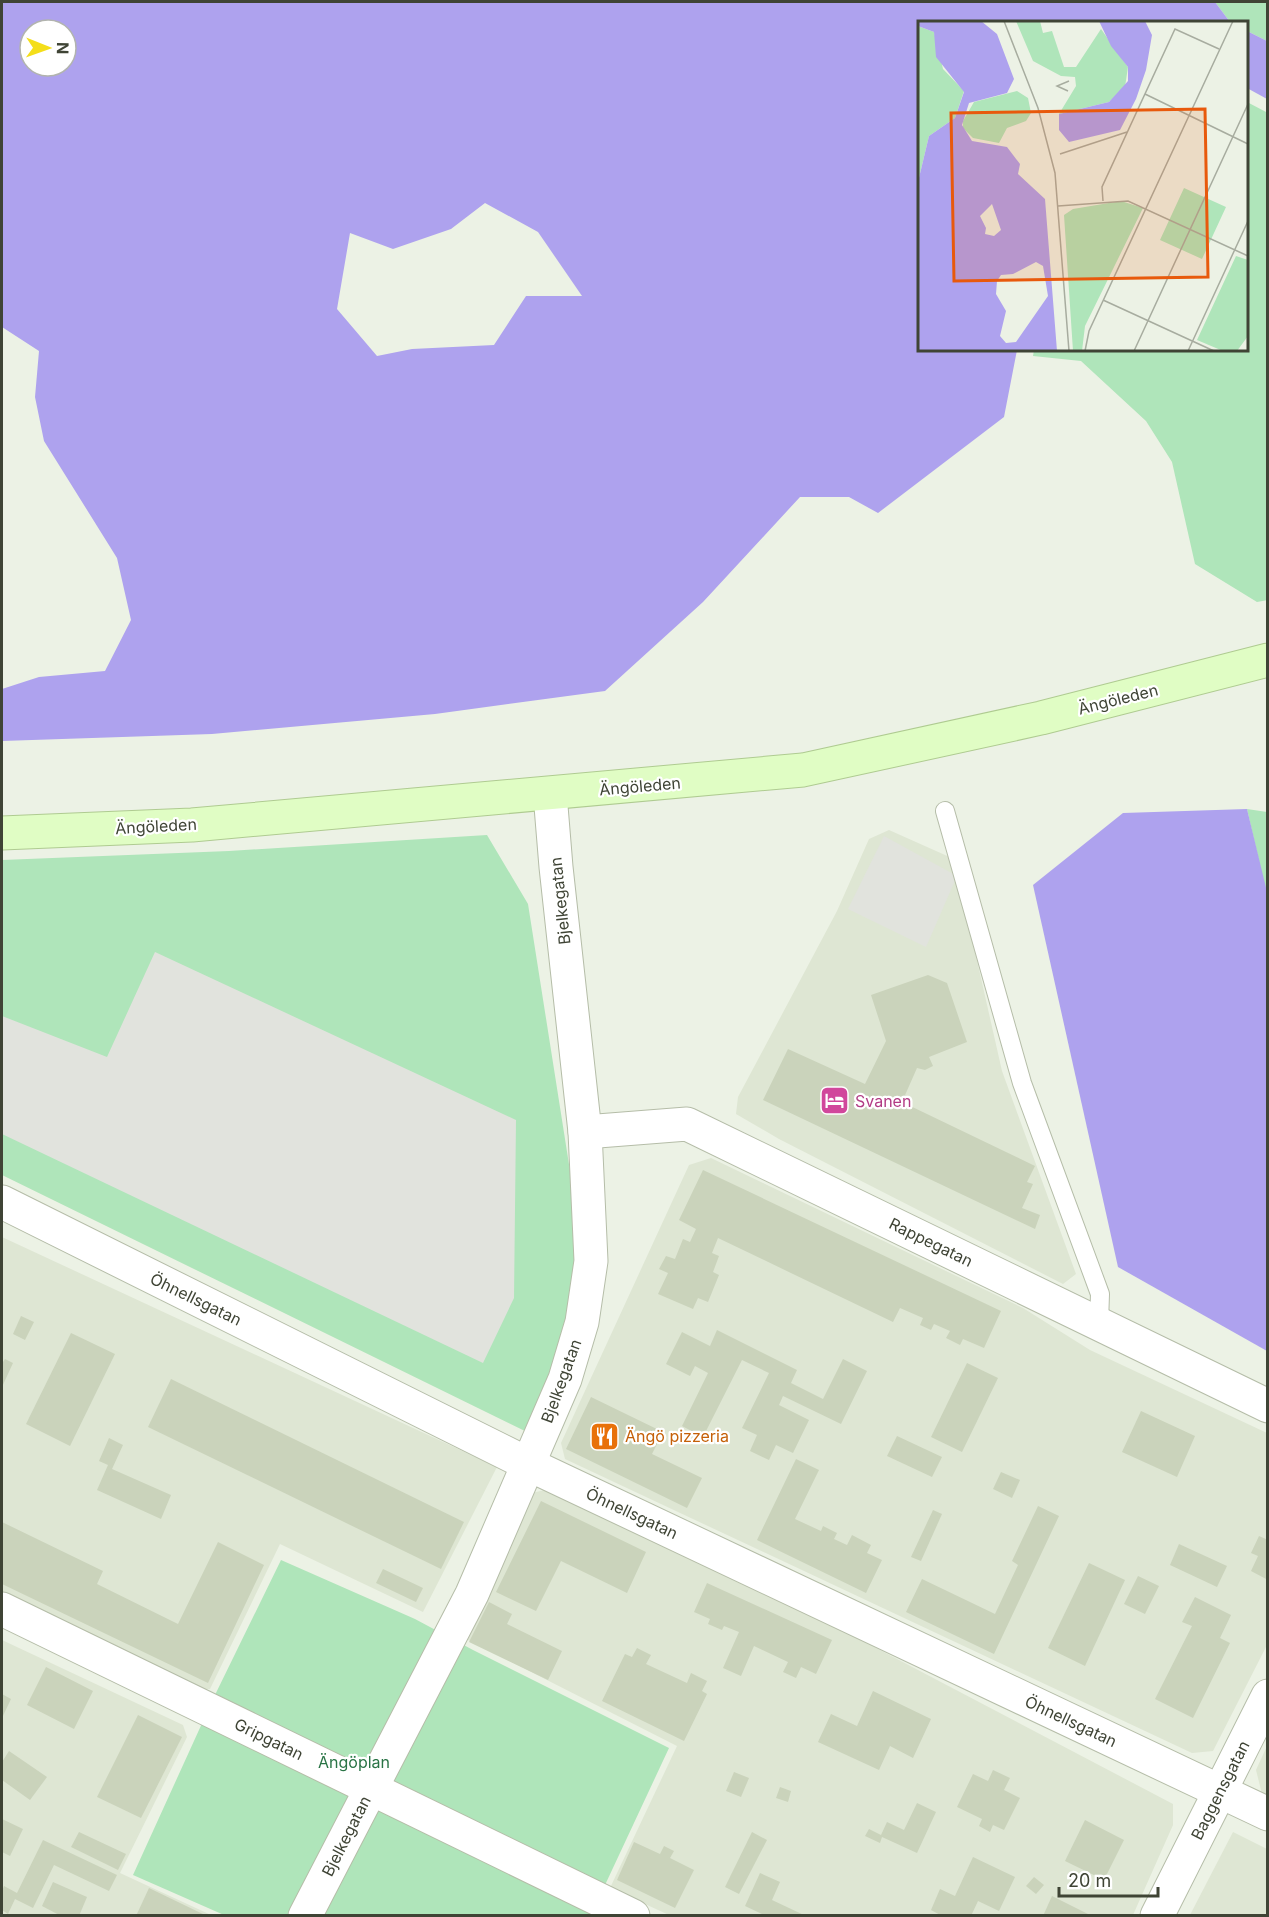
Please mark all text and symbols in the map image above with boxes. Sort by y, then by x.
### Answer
north arrow [18,18,78,78]
inset map [918,21,1248,351]
text: N [53,42,73,55]
street label: Ängöleden [1076,679,1160,719]
street label: Ängöleden [598,772,682,800]
street label: Ängöleden [115,814,197,838]
street label: Bjelkegatan [545,856,575,946]
hotel icon: Svanen [818,1085,850,1117]
place label: Svanen [855,1091,911,1111]
street label: Rappegatan [886,1213,976,1271]
street label: Öhnellsgatan [147,1268,245,1330]
street label: Bjelkegatan [537,1336,585,1426]
restaurant icon: Ängö pizzeria [588,1420,620,1452]
place label: Ängö pizzeria [625,1426,729,1446]
street label: Öhnellsgatan [583,1483,681,1543]
street label: Öhnellsgatan [1022,1691,1120,1751]
street label: Gripgatan [231,1714,307,1764]
street label: Baggensgatan [1186,1737,1254,1843]
park label: Ängöplan [318,1752,390,1772]
street label: Bjelkegatan [317,1792,375,1880]
scale bar [1059,1860,1158,1898]
text: 20 m [1068,1870,1111,1891]

